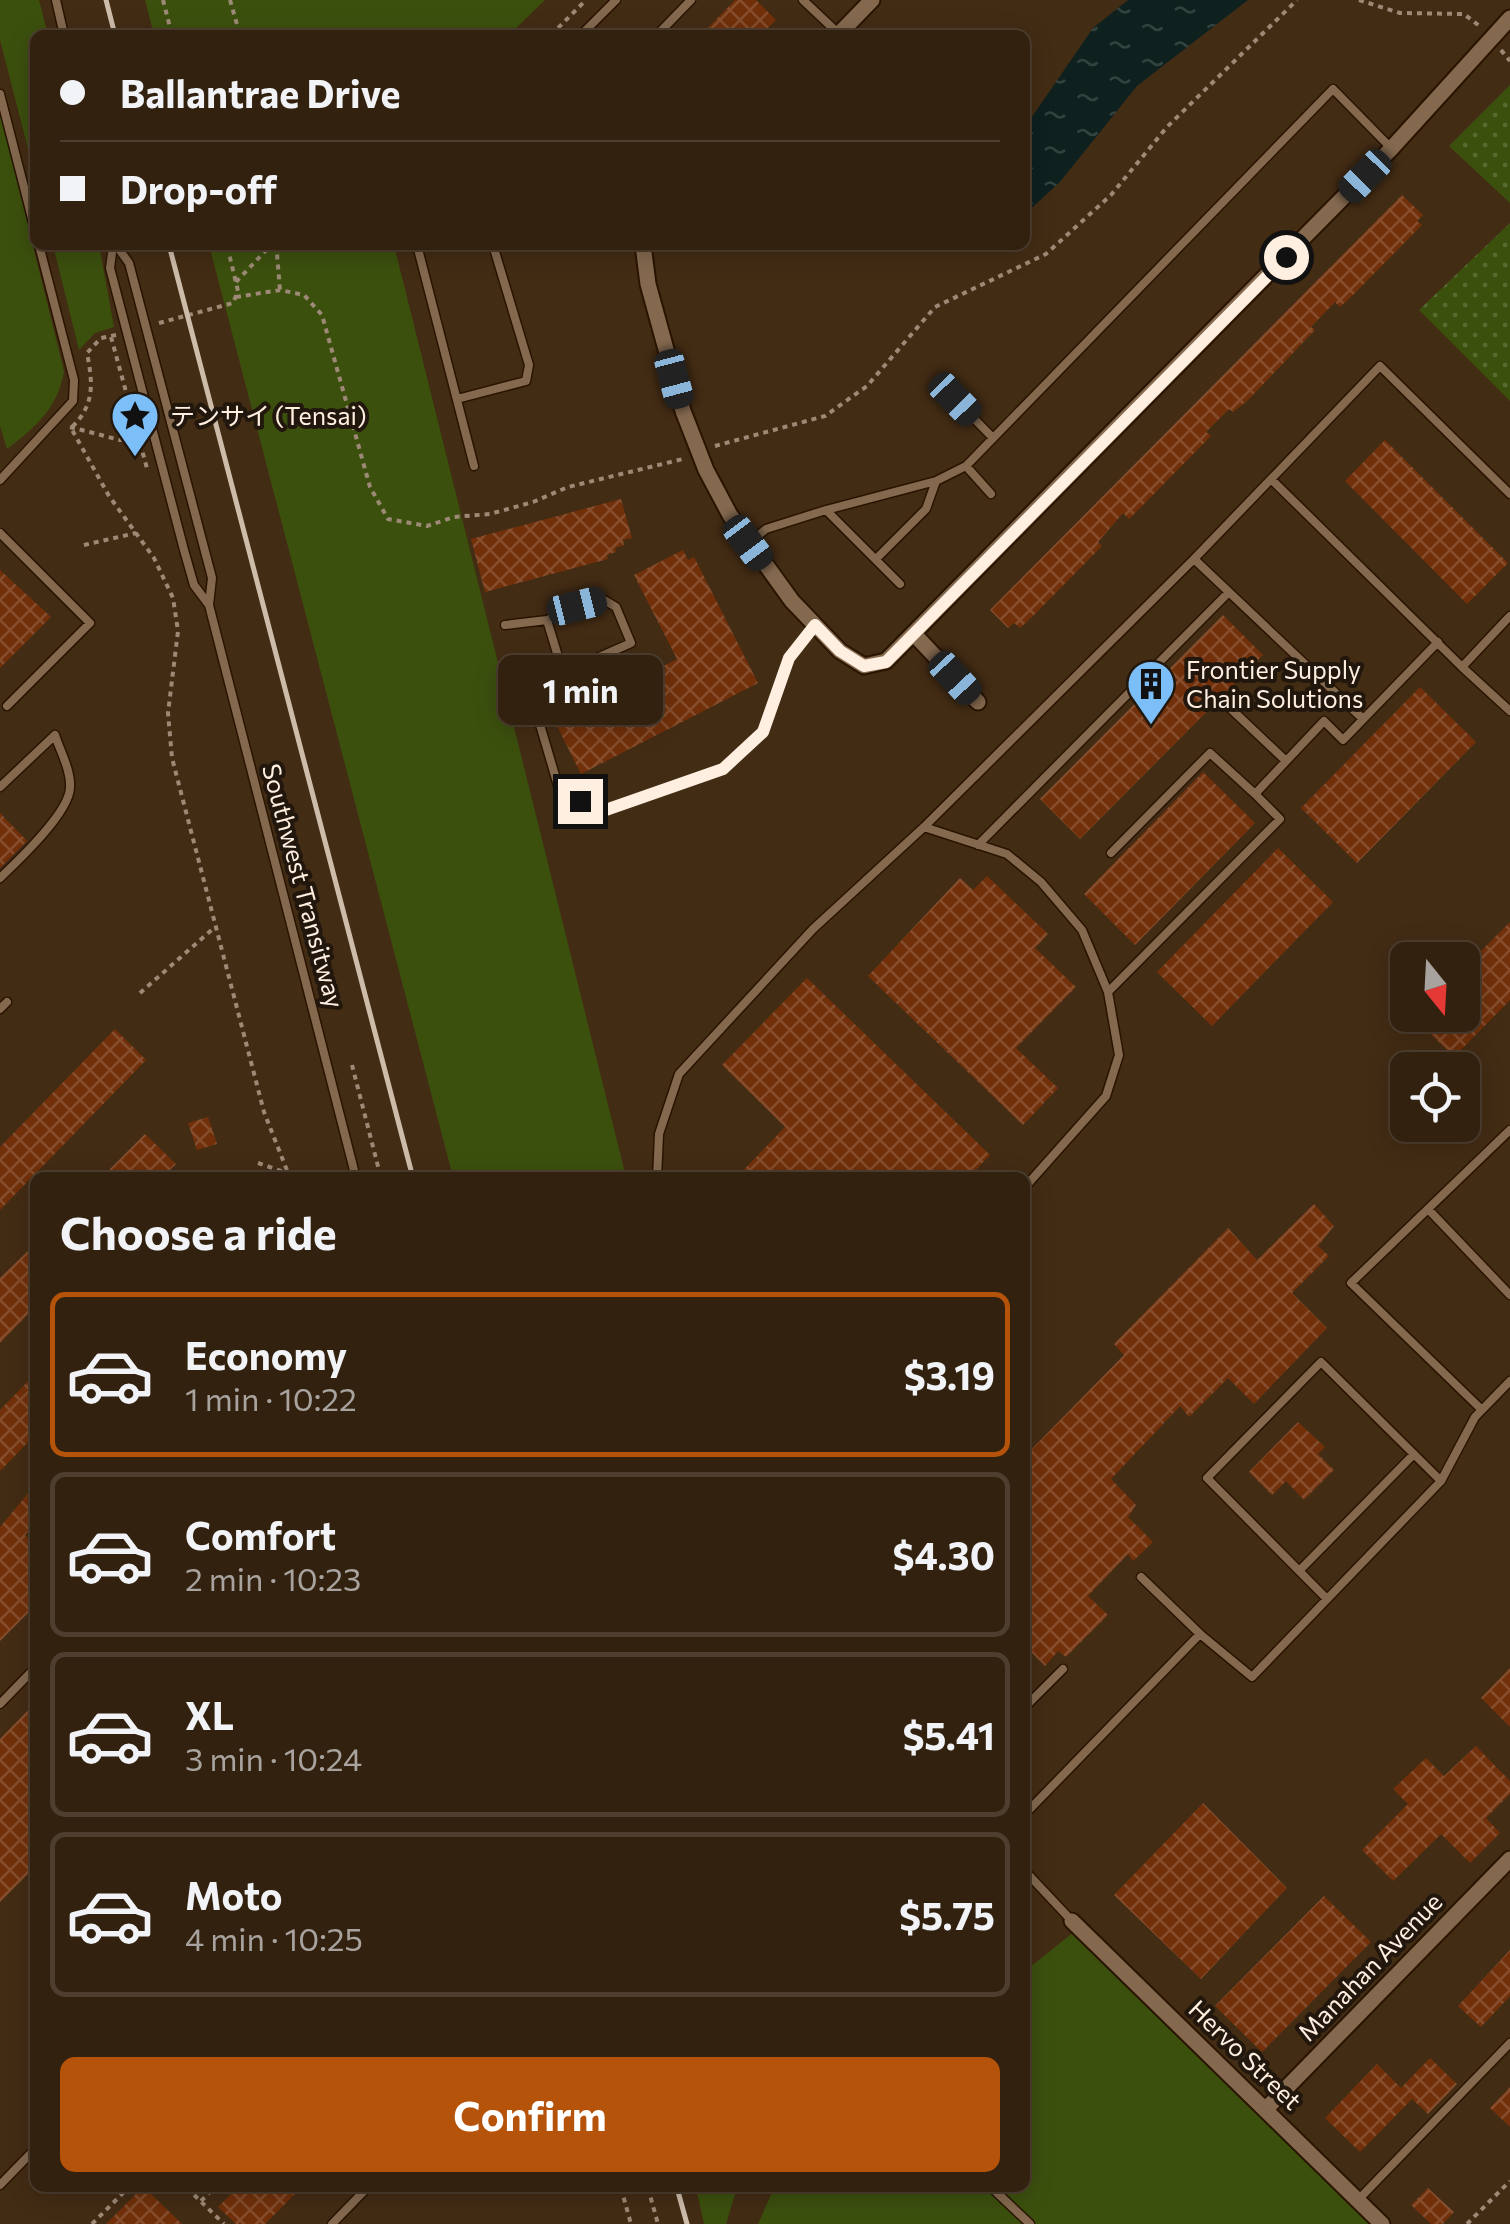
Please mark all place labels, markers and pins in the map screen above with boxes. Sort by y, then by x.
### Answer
place icon: テンサイ (Tensai) [109,390,161,458]
place label: テンサイ (Tensai) [170,400,367,430]
place label: Frontier Supply Chain Solutions [1186,654,1363,713]
building icon: Frontier Supply Chain Solutions [1125,658,1177,726]

